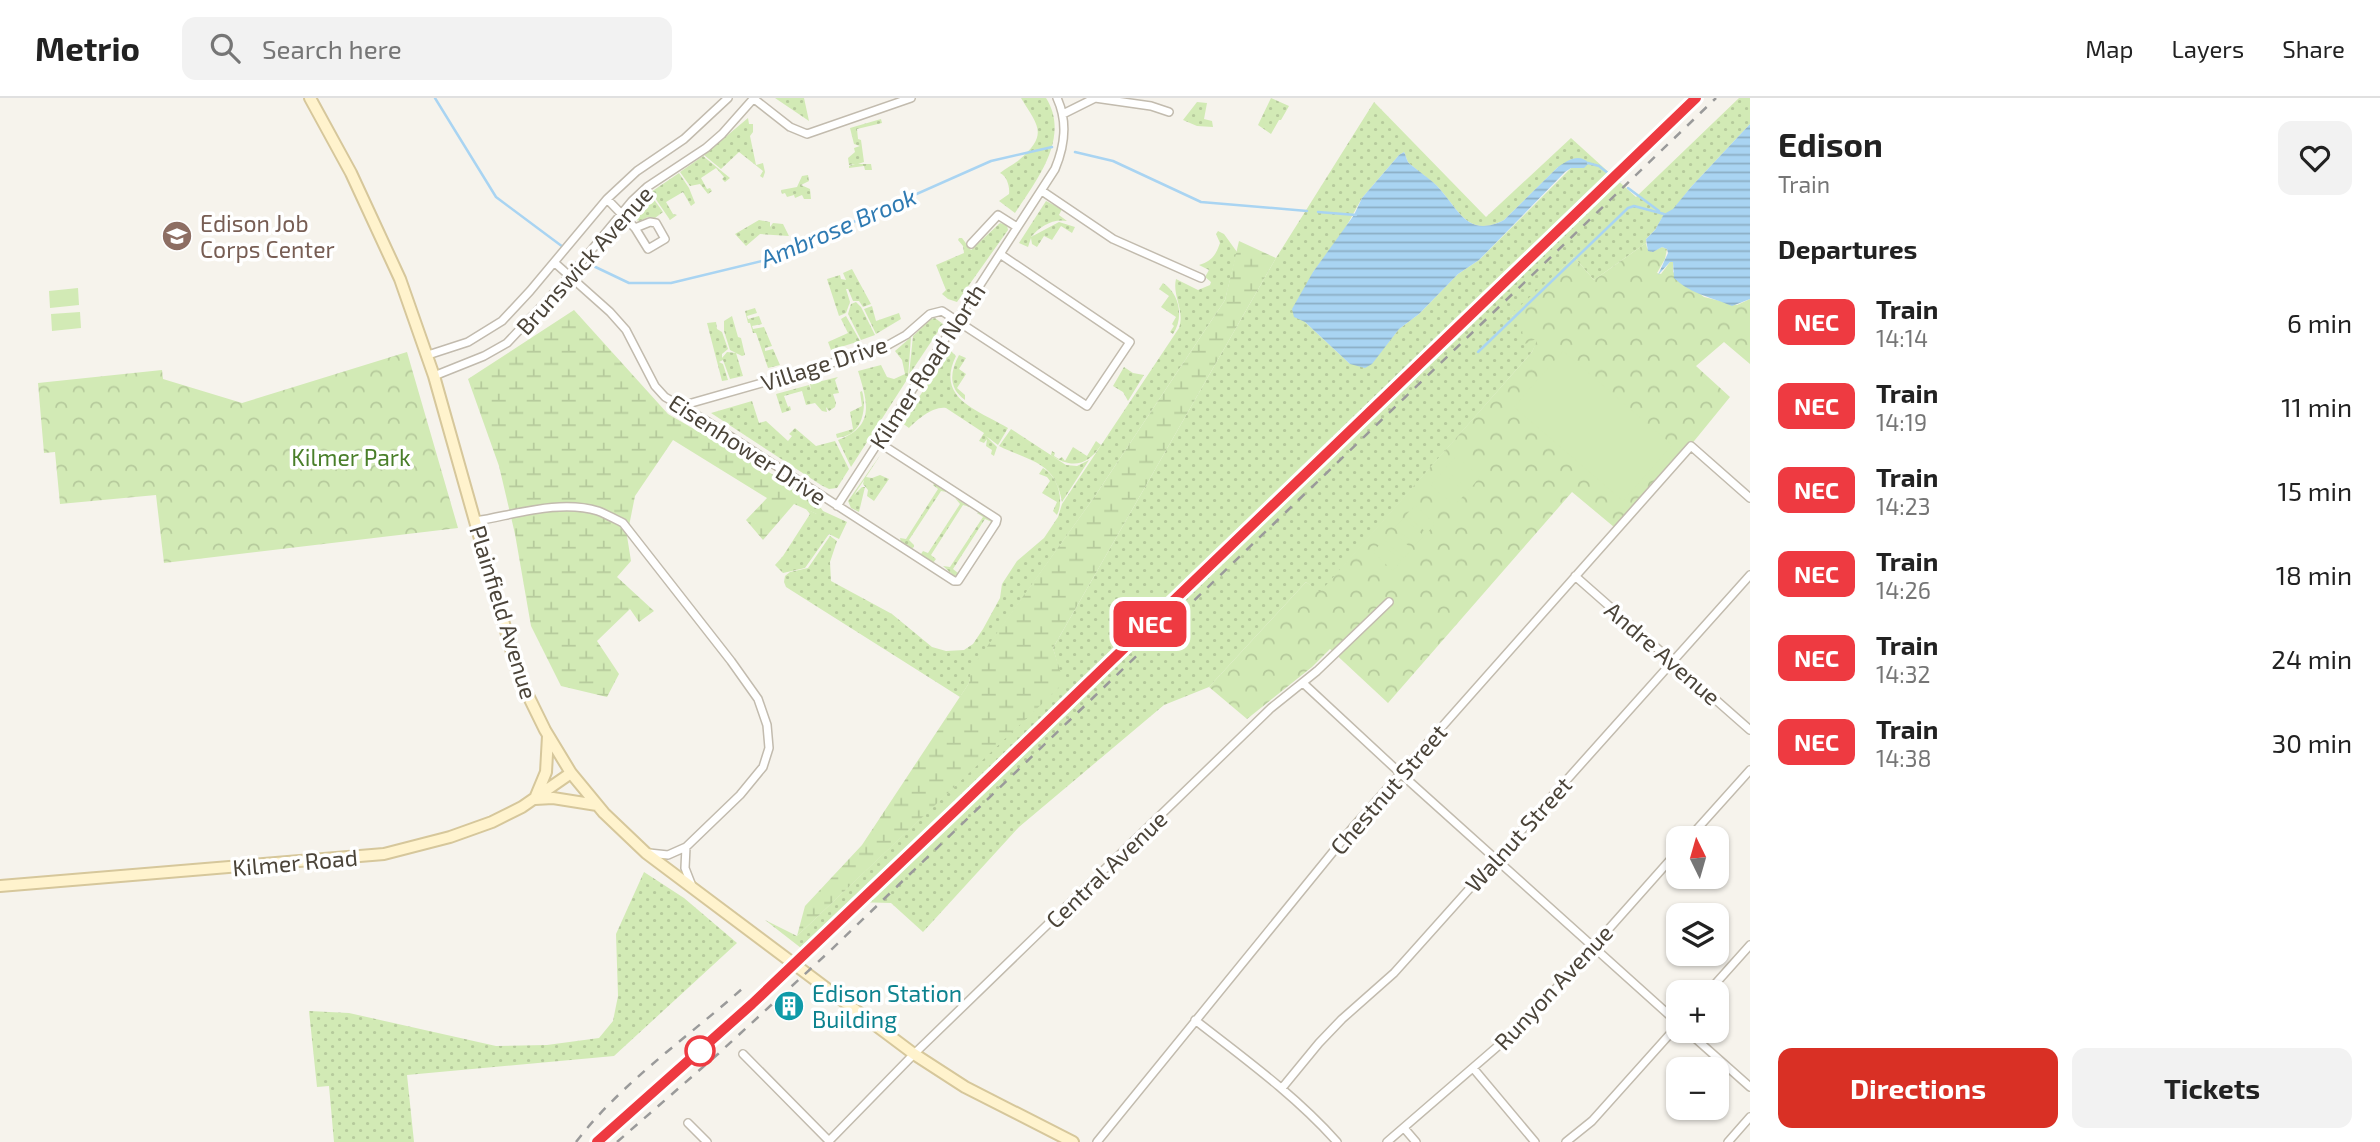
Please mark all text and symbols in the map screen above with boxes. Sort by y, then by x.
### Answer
search box [182,17,672,80]
text: Metrio [35,28,140,68]
icon: search [206,29,244,67]
text: Search here [262,33,402,64]
text: Map [2085,34,2133,63]
text: Layers [2171,34,2244,63]
text: Share [2282,34,2345,63]
button: heart [2278,121,2352,195]
text: Edison [1778,124,1883,164]
text: Train [1778,170,1830,198]
street label: Brunswick Avenue [510,180,658,340]
water label: Ambrose Brook [755,181,920,273]
place label: Edison Job Corps Center [200,209,335,263]
school or university icon: Edison Job Corps Center [160,219,194,253]
text: Departures [1778,233,1917,264]
street label: Kilmer Road North [863,278,991,454]
text: Train [1876,293,1938,324]
text: NEC [1794,307,1839,336]
text: 6 min [2287,307,2352,338]
text: 14:14 [1876,324,1928,352]
street label: Village Drive [757,329,891,397]
text: Train [1876,377,1938,408]
street label: Eisenhower Drive [664,388,832,510]
text: NEC [1794,391,1839,420]
text: 11 min [2281,391,2352,422]
text: 14:19 [1876,408,1927,436]
park label: Kilmer Park [291,443,411,471]
text: Train [1876,461,1938,492]
text: NEC [1794,475,1839,504]
text: 15 min [2278,475,2352,506]
text: 14:23 [1876,492,1930,520]
street label: Plainfield Avenue [464,522,544,702]
text: Train [1876,545,1938,576]
text: NEC [1794,559,1839,588]
text: 18 min [2276,559,2352,590]
text: 14:26 [1876,576,1931,604]
street label: Andre Avenue [1600,595,1726,711]
line badge: NEC [1110,601,1190,647]
text: NEC [1127,609,1173,638]
text: Train [1876,629,1938,660]
text: NEC [1794,643,1839,672]
text: 24 min [2271,643,2352,674]
text: 14:32 [1876,660,1930,688]
text: Train [1876,713,1938,744]
street label: Chestnut Street [1324,718,1452,860]
text: NEC [1794,727,1839,756]
text: 30 min [2272,727,2352,758]
text: 14:38 [1876,744,1931,772]
street label: Walnut Street [1459,770,1577,897]
street label: Central Avenue [1040,804,1172,934]
north arrow [1666,826,1729,889]
map controls [1666,826,1729,1120]
street label: Kilmer Road [231,843,359,881]
button: layers [1666,903,1729,966]
street label: Runyon Avenue [1488,919,1618,1055]
place label: Edison Station Building [812,979,962,1033]
button: + [1666,980,1729,1043]
building icon: Edison Station Building [772,989,806,1023]
unlabelled marker [685,1036,715,1066]
button: Directions [1778,1048,2058,1128]
button: Tickets [2072,1048,2352,1128]
button: − [1666,1057,1729,1120]

